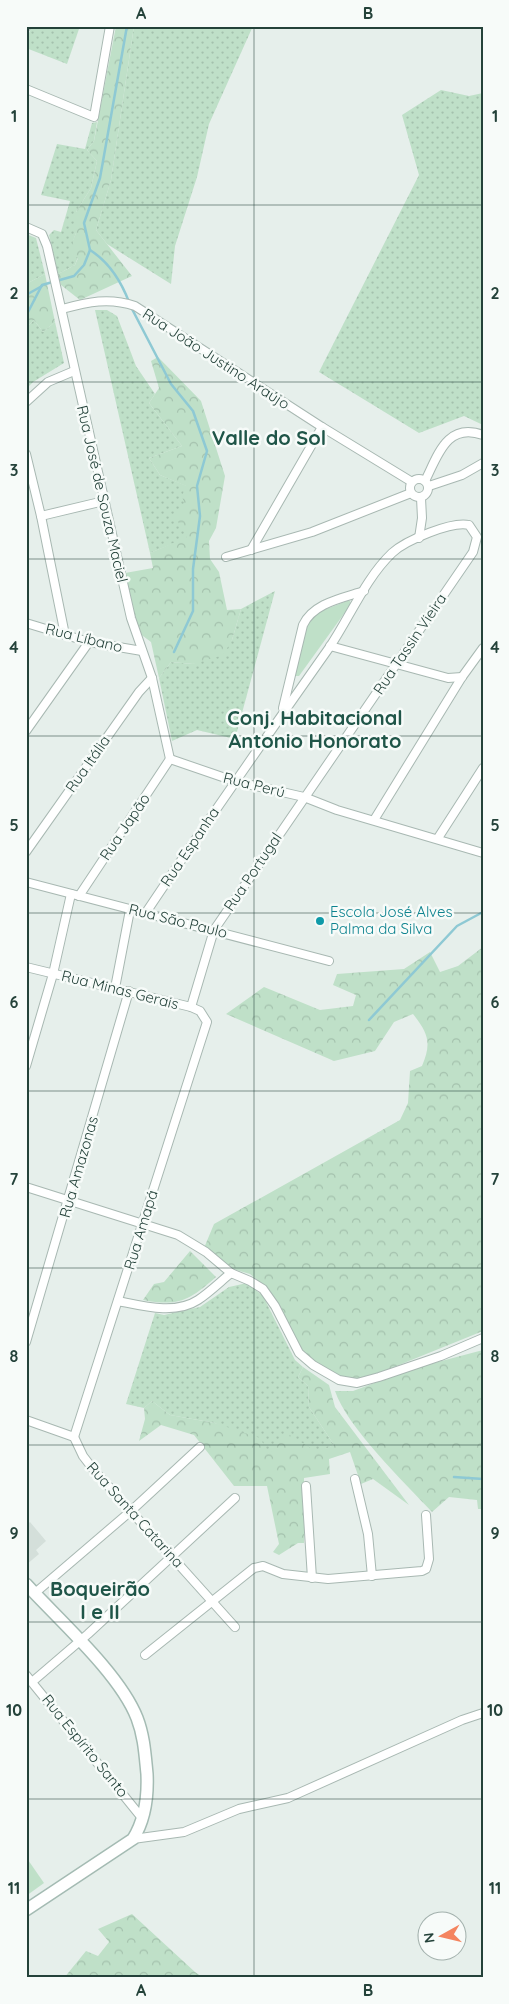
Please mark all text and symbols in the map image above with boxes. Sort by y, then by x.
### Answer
text: A [136,3,147,23]
text: B [363,3,373,23]
text: 1 [11,106,17,126]
text: 1 [492,106,498,126]
text: 2 [9,283,19,303]
text: 2 [490,283,500,303]
street label: Rua João Justino Araújo [139,304,293,413]
street label: Rua José de Souza Maciel [73,403,132,584]
district label: Valle do Sol [212,425,326,450]
text: 3 [10,460,18,480]
text: 3 [491,460,499,480]
street label: Rua Tassin Vieira [369,590,450,698]
street label: Rua Líbano [44,619,125,656]
text: 4 [9,637,19,657]
text: 4 [490,637,500,657]
district label: Conj. Habitacional Antonio Honorato [227,705,403,753]
street label: Rua Itália [61,732,114,796]
street label: Rua Perú [221,768,287,801]
street label: Rua Japão [95,790,154,864]
street label: Rua Espanha [156,803,223,890]
text: 5 [9,815,19,835]
text: 5 [490,815,500,835]
street label: Rua Portugal [219,829,286,915]
street label: Rua São Paulo [127,899,229,942]
place label: Escola José Alves Palma da Silva [330,902,452,938]
marker: Escola José Alves Palma da Silva [314,915,326,927]
street label: Rua Minas Gerais [60,966,181,1013]
text: 6 [10,992,19,1012]
text: 6 [491,992,500,1012]
street label: Rua Amazonas [55,1114,102,1220]
text: 7 [10,1169,19,1189]
text: 7 [491,1169,500,1189]
street label: Rua Amapá [119,1188,162,1272]
text: 8 [10,1346,19,1366]
text: 8 [491,1346,500,1366]
street label: Rua Santa Catarina [83,1458,188,1572]
text: 9 [9,1523,19,1543]
text: 9 [490,1523,500,1543]
district label: Boqueirão I e II [50,1576,150,1624]
street label: Rua Espírito Santo [38,1690,133,1801]
text: 10 [6,1700,22,1720]
text: 10 [487,1700,503,1720]
text: 11 [8,1878,20,1898]
text: 11 [489,1878,501,1898]
north arrow [416,1912,466,1962]
text: N [419,1931,439,1944]
text: A [136,1980,147,2000]
text: B [363,1980,373,2000]

